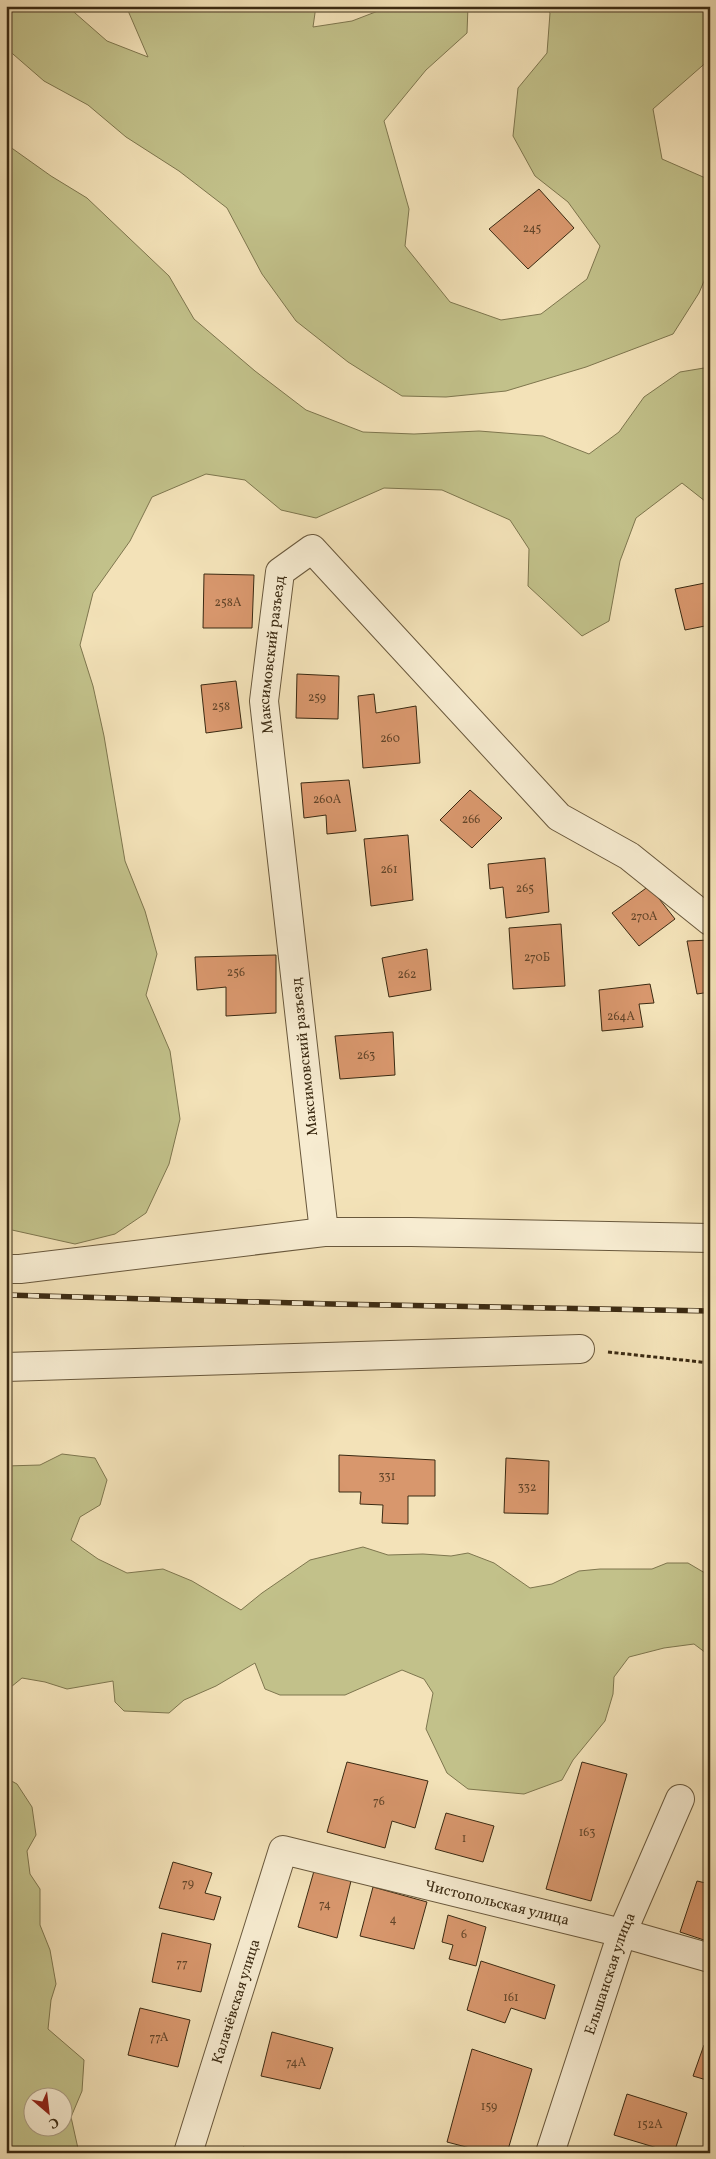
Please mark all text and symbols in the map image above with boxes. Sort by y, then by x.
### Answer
house number: 245 [523,221,542,237]
street label: Максимовский разъезд [255,574,292,735]
house number: 258А [215,595,242,611]
house number: 259 [308,690,326,706]
house number: 258 [212,699,230,715]
house number: 260 [380,731,400,747]
house number: 260А [313,792,342,808]
house number: 266 [462,812,480,828]
house number: 261 [380,862,398,878]
house number: 265 [516,881,534,897]
house number: 270А [630,909,658,925]
house number: 270Б [524,950,550,966]
house number: 256 [227,965,245,981]
house number: 262 [398,967,416,983]
street label: Максимовский разъезд [287,976,324,1137]
house number: 264А [607,1009,635,1025]
house number: 263 [357,1048,375,1064]
house number: 331 [379,1469,395,1485]
house number: 332 [518,1480,536,1496]
house number: 76 [373,1794,385,1810]
house number: 163 [579,1825,595,1841]
house number: 1 [462,1831,466,1847]
house number: 79 [182,1876,194,1892]
street label: Чистопольская улица [422,1876,571,1932]
house number: 74 [319,1897,331,1913]
street label: Ельшанская улица [580,1910,642,2038]
house number: 4 [389,1912,397,1928]
house number: 6 [461,1927,467,1943]
street label: Калачёвская улица [208,1937,266,2067]
house number: 77 [176,1956,188,1972]
house number: 161 [503,1990,519,2006]
house number: 77А [150,2030,169,2046]
house number: 74А [286,2055,307,2071]
north arrow [22,2086,72,2136]
house number: 159 [481,2099,497,2115]
text: С [45,2112,62,2133]
house number: 152А [637,2117,663,2133]

